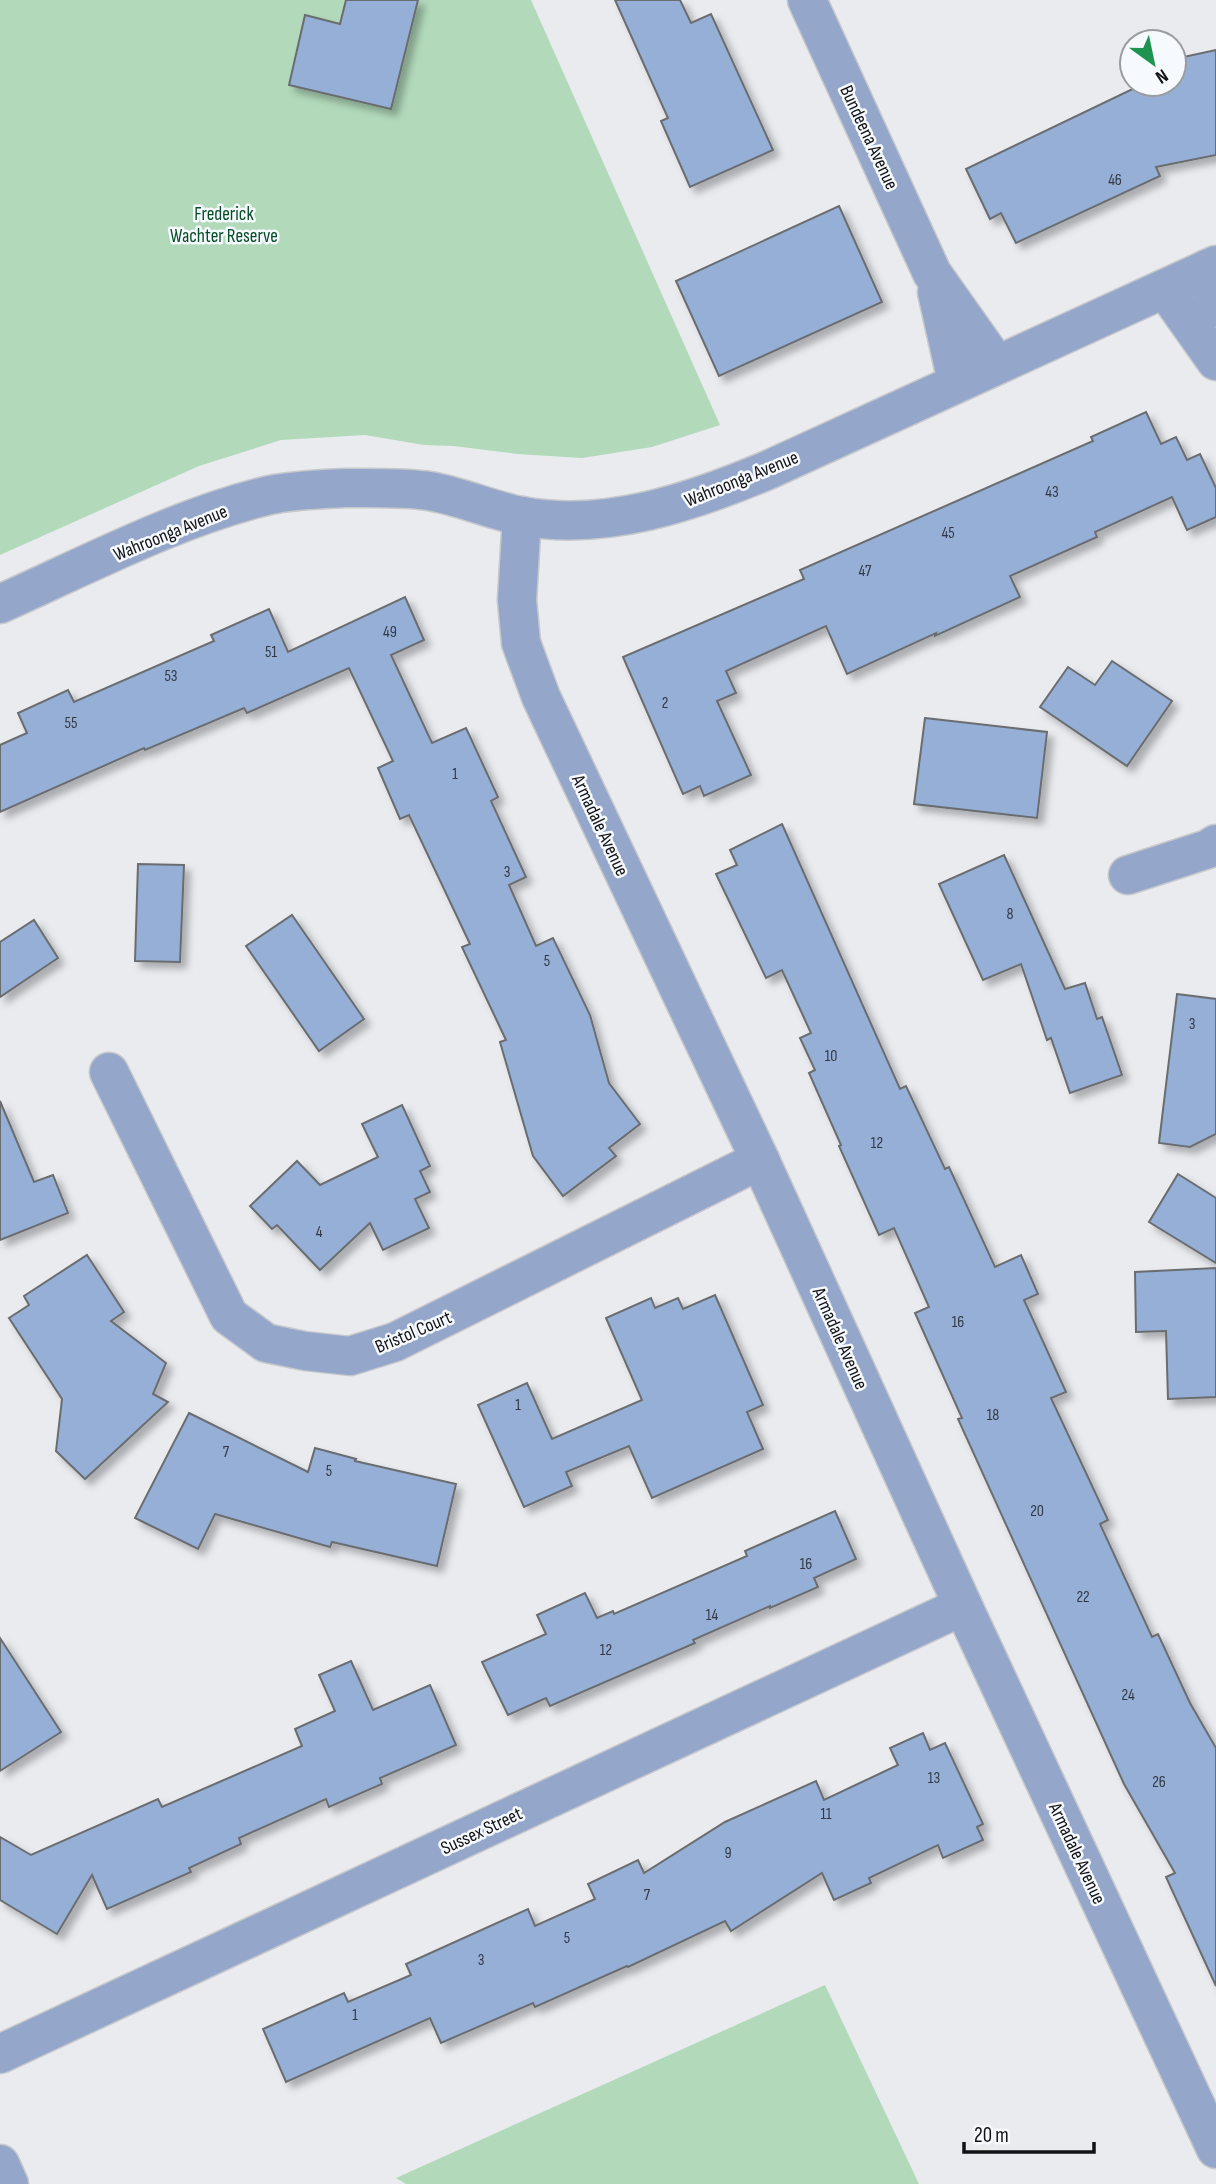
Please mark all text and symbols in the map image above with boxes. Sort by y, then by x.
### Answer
north arrow [1118,28,1188,98]
text: N [1151,64,1172,88]
street label: Bundeena Avenue [834,82,903,194]
house number: 46 [1108,171,1122,190]
park label: Frederick Wachter Reserve [170,203,278,248]
street label: Wahroonga Avenue [681,446,802,513]
house number: 43 [1045,483,1059,502]
street label: Wahroonga Avenue [110,500,231,567]
house number: 45 [941,524,955,543]
house number: 47 [859,562,872,581]
house number: 49 [383,623,397,642]
house number: 51 [265,643,277,662]
house number: 53 [164,667,178,686]
house number: 2 [662,694,668,713]
house number: 55 [65,714,77,733]
house number: 1 [452,765,458,784]
street label: Armadale Avenue [566,770,633,880]
house number: 3 [504,863,510,882]
house number: 8 [1006,905,1014,924]
house number: 5 [544,952,550,971]
house number: 3 [1189,1015,1195,1034]
house number: 10 [825,1047,837,1066]
house number: 12 [871,1134,883,1153]
house number: 4 [316,1223,323,1242]
street label: Armadale Avenue [806,1283,872,1393]
street label: Bristol Court [372,1306,455,1359]
house number: 16 [952,1313,964,1332]
house number: 1 [515,1396,521,1415]
house number: 18 [987,1406,999,1425]
house number: 7 [223,1443,230,1462]
house number: 5 [326,1462,332,1481]
house number: 20 [1030,1502,1044,1521]
house number: 16 [800,1555,812,1574]
house number: 22 [1076,1588,1090,1607]
house number: 14 [706,1606,718,1625]
house number: 12 [600,1641,612,1660]
house number: 24 [1121,1686,1135,1705]
house number: 13 [928,1769,940,1788]
house number: 26 [1152,1773,1166,1792]
street label: Armadale Avenue [1043,1798,1110,1908]
street label: Sussex Street [437,1802,526,1860]
house number: 11 [820,1805,832,1824]
house number: 9 [724,1844,732,1863]
house number: 7 [644,1886,651,1905]
house number: 5 [564,1929,570,1948]
house number: 3 [478,1951,484,1970]
house number: 1 [352,2006,358,2025]
scale bar [964,2110,1094,2154]
text: 20 m [974,2123,1009,2148]

